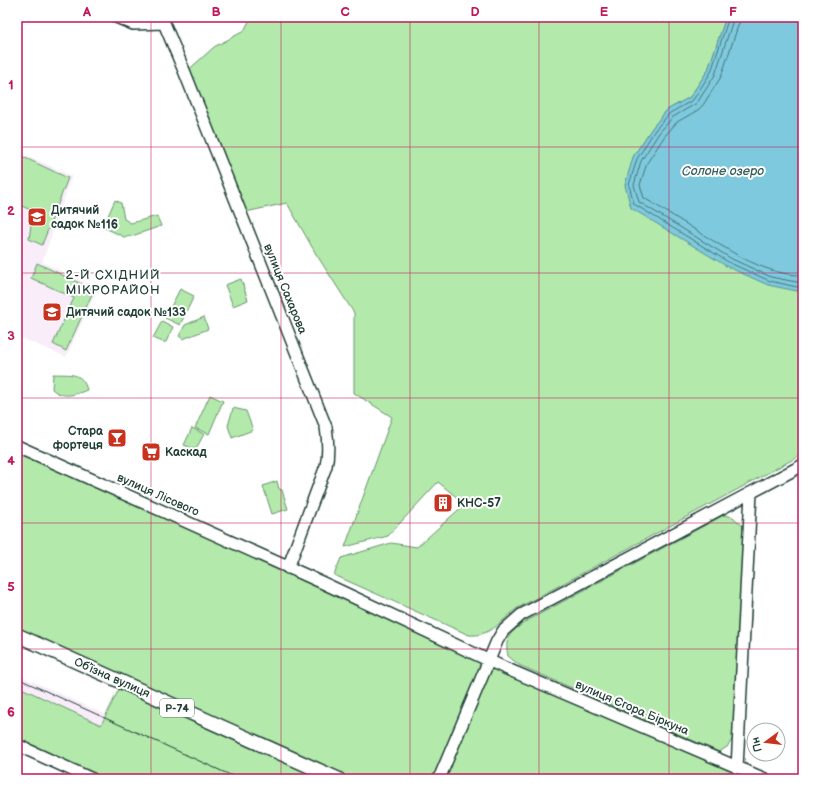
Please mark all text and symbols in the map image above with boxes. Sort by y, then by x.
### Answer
text: A [82,4,91,20]
text: B [211,4,221,20]
text: C [340,4,350,20]
text: D [470,4,480,20]
text: E [600,4,609,20]
text: F [729,4,737,20]
text: 1 [8,77,14,93]
water label: Солоне озеро [682,163,764,179]
text: 2 [7,203,15,219]
place label: Дитячий садок №116 [51,203,118,232]
school or university icon: Дитячий садок №116 [26,206,48,228]
street label: вулиця Сахарова [260,242,310,336]
district label: 2-Й СХІДНИЙ МІКРОРАЙОН [65,267,161,298]
school or university icon: Дитячий садок №133 [41,301,63,323]
place label: Дитячий садок №133 [66,305,186,320]
text: 3 [7,328,15,344]
place label: Стара фортеця [53,424,104,453]
bar icon: Стара фортеця [106,427,128,449]
supermarket icon: Каскад [140,441,162,463]
place label: Каскад [165,445,207,460]
text: 4 [7,453,15,469]
street label: вулиця Лісового [115,470,201,520]
building icon: КНС-57 [432,492,454,514]
place label: КНС-57 [457,496,501,511]
text: 5 [7,579,15,595]
street label: Обʼїзна вулиця [72,655,153,702]
street label: вулиця Єгора Біркуна [573,677,691,739]
road number: Р-74 [160,699,194,717]
text: 6 [7,704,15,720]
north arrow [746,722,786,762]
text: Пн [749,736,765,753]

